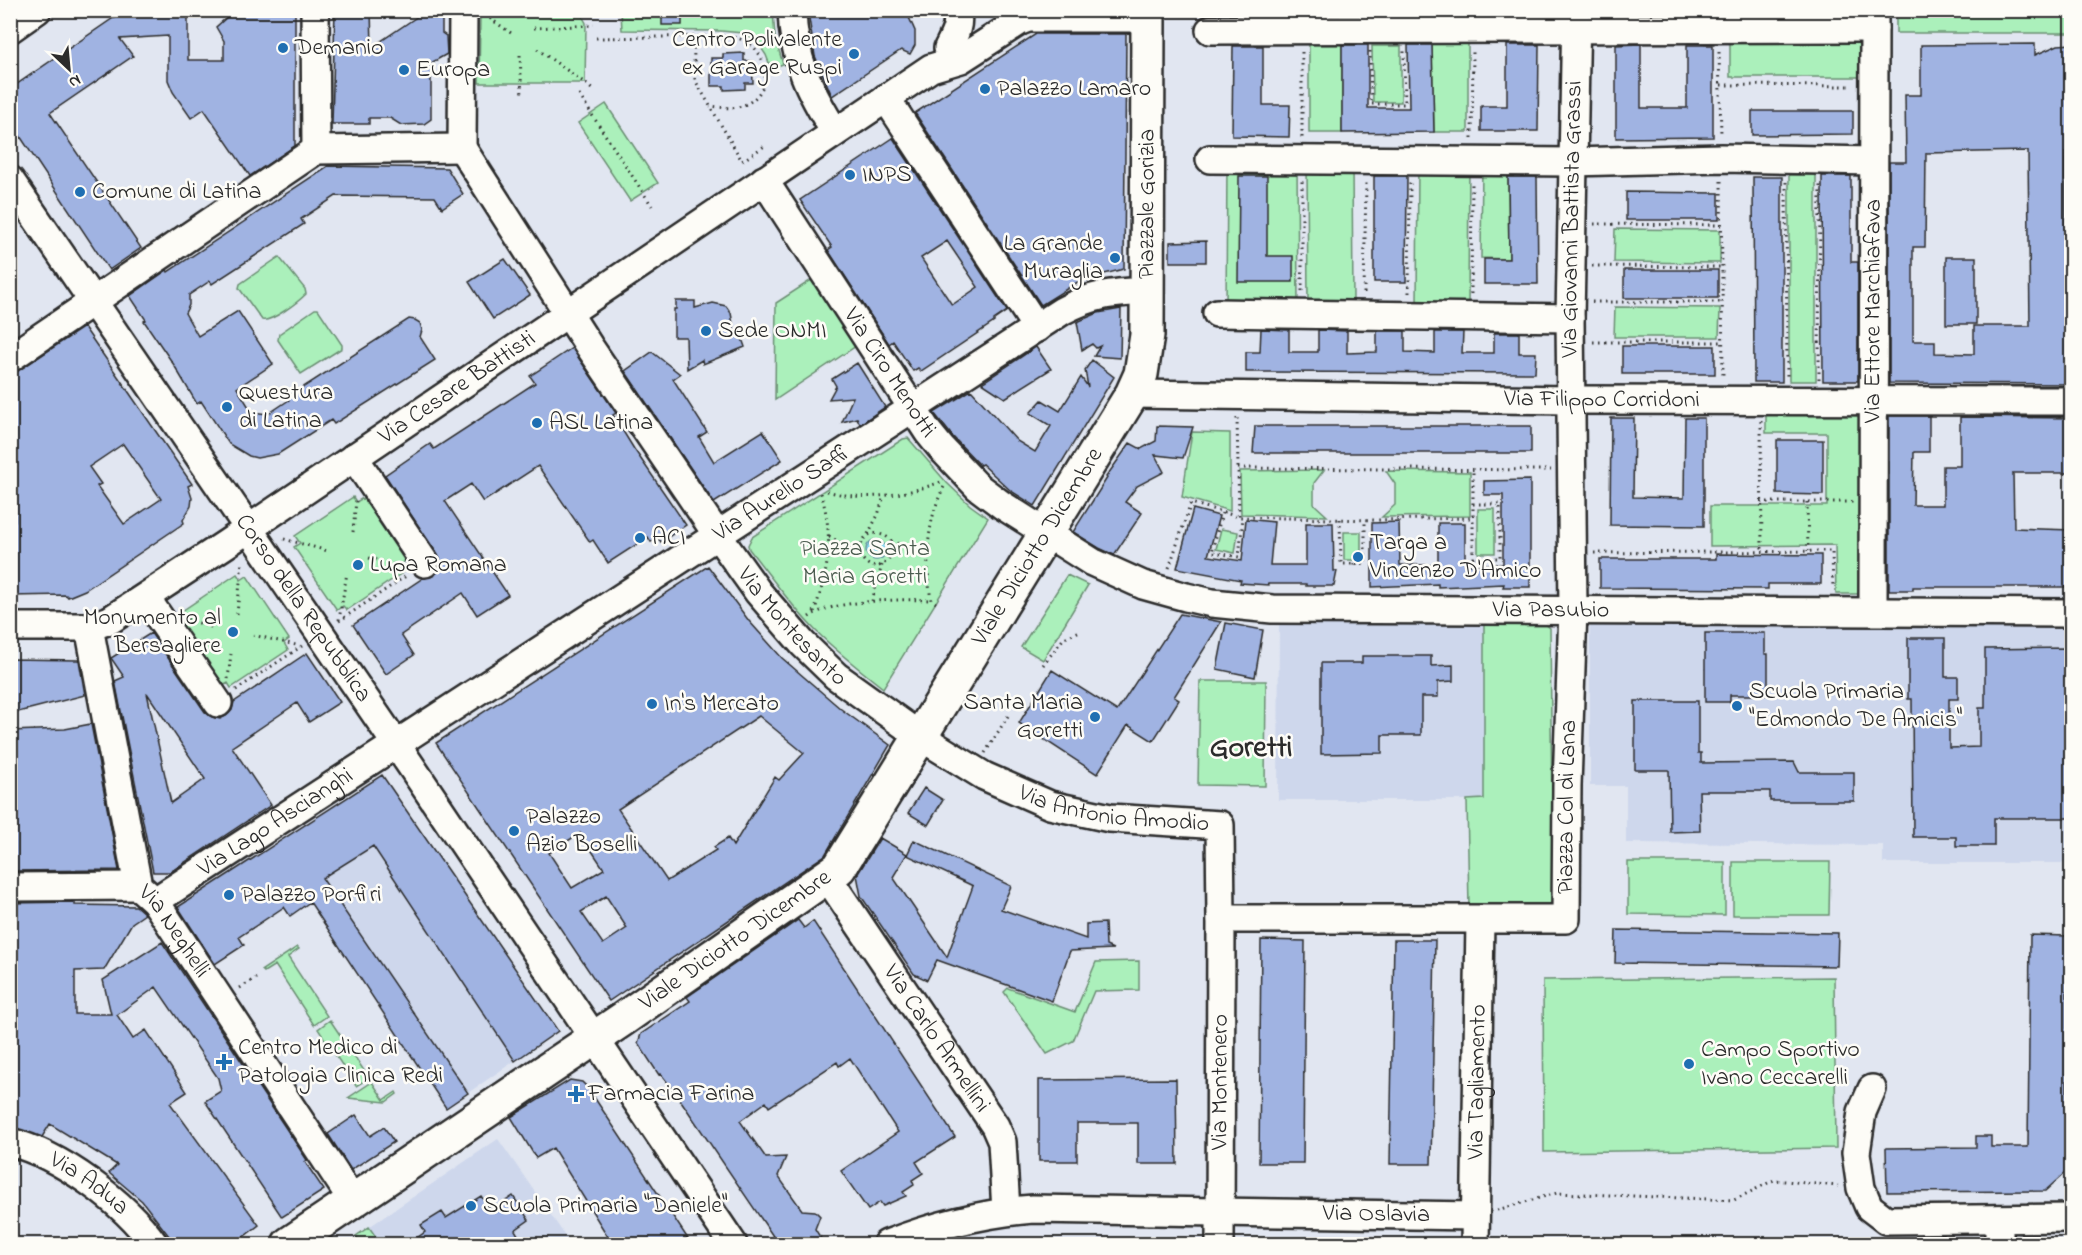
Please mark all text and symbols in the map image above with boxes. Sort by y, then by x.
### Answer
place label: Centro Polivalente ex Garage Ruspi [672,23,842,86]
place label: Demanio [294,31,384,66]
north arrow [39,39,99,99]
marker: Demanio [276,41,290,55]
marker: Centro Polivalente ex Garage Ruspi [847,47,861,61]
place label: Europa [416,53,490,88]
marker: Europa [397,63,411,77]
text: N [64,68,85,94]
place label: Palazzo Lamaro [997,72,1151,107]
street label: Via Giovanni Battista Grassi [1552,80,1592,359]
marker: Palazzo Lamaro [978,82,992,96]
street label: Piazzale Gorizia [1130,129,1165,279]
place label: INPS [862,158,912,193]
marker: INPS [843,168,857,182]
place label: Comune di Latina [92,175,261,210]
marker: Comune di Latina [73,185,87,199]
street label: Via Ettore Marchiafava [1856,199,1891,424]
place label: La Grande Muraglia [1004,227,1103,290]
marker: La Grande Muraglia [1108,251,1122,265]
street label: Via Ciro Menotti [833,300,944,446]
place label: Sede ONMI [718,314,827,349]
street label: Via Cesare Battisti [371,322,543,454]
marker: Sede ONMI [699,324,713,338]
place label: Questura di Latina [239,376,333,439]
street label: Via Filippo Corridoni [1503,382,1700,418]
marker: Questura di Latina [220,400,234,414]
place label: ASL Latina [549,406,653,441]
marker: ASL Latina [530,416,544,430]
street label: Via Aurelio Saffi [705,436,856,551]
street label: Viale Diciotto Dicembre [962,441,1112,654]
street label: Corso della Repubblica [226,507,380,710]
place label: ACI [652,521,686,556]
place label: Targa a Vincenzo D'Amico [1369,526,1541,589]
marker: ACI [633,531,647,545]
park label: Piazza Santa Maria Goretti [800,532,930,595]
place label: Lupa Romana [370,548,507,583]
marker: Targa a Vincenzo D'Amico [1351,550,1365,564]
marker: Lupa Romana [351,558,365,572]
street label: Via Montesanto [727,559,854,696]
street label: Via Pasubio [1491,593,1609,628]
place label: Monumento al Bersagliere [84,601,221,664]
marker: Monumento al Bersagliere [226,625,240,639]
place label: Scuola Primaria "Edmondo De Amicis" [1749,675,1963,738]
place label: Santa Maria Goretti [964,686,1083,749]
place label: In's Mercato [664,687,779,722]
marker: In's Mercato [645,697,659,711]
marker: Scuola Primaria "Edmondo De Amicis" [1730,699,1744,713]
marker: Santa Maria Goretti [1088,710,1102,724]
street label: Piazza Col di Lana [1549,719,1587,894]
district label: Goretti [1210,727,1292,771]
street label: Via Lago Ascianghi [190,759,360,887]
street label: Via Antonio Amodio [1012,775,1210,842]
place label: Palazzo Azio Boselli [526,800,638,863]
marker: Palazzo Azio Boselli [507,824,521,838]
street label: Viale Diciotto Dicembre [631,861,839,1020]
street label: Via Neghelli [129,875,219,985]
place label: Palazzo Porfiri [241,878,382,913]
marker: Palazzo Porfiri [222,888,236,902]
street label: Via Carlo Armellini [873,957,999,1120]
street label: Via Tagliamento [1459,1004,1496,1161]
street label: Via Montenero [1203,1014,1238,1151]
place label: Centro Medico di Patologia Clinica Redi [238,1031,443,1094]
place label: Campo Sportivo Ivano Ceccarelli [1701,1033,1860,1096]
marker: Centro Medico di Patologia Clinica Redi [215,1053,233,1071]
marker: Campo Sportivo Ivano Ceccarelli [1682,1057,1696,1071]
place label: Farmacia Farina [587,1077,755,1112]
marker: Farmacia Farina [569,1087,583,1101]
street label: Via Adua [42,1142,137,1224]
place label: Scuola Primaria "Daniele" [483,1189,728,1224]
street label: Via Oslavia [1321,1196,1430,1233]
marker: Scuola Primaria "Daniele" [464,1199,478,1213]

